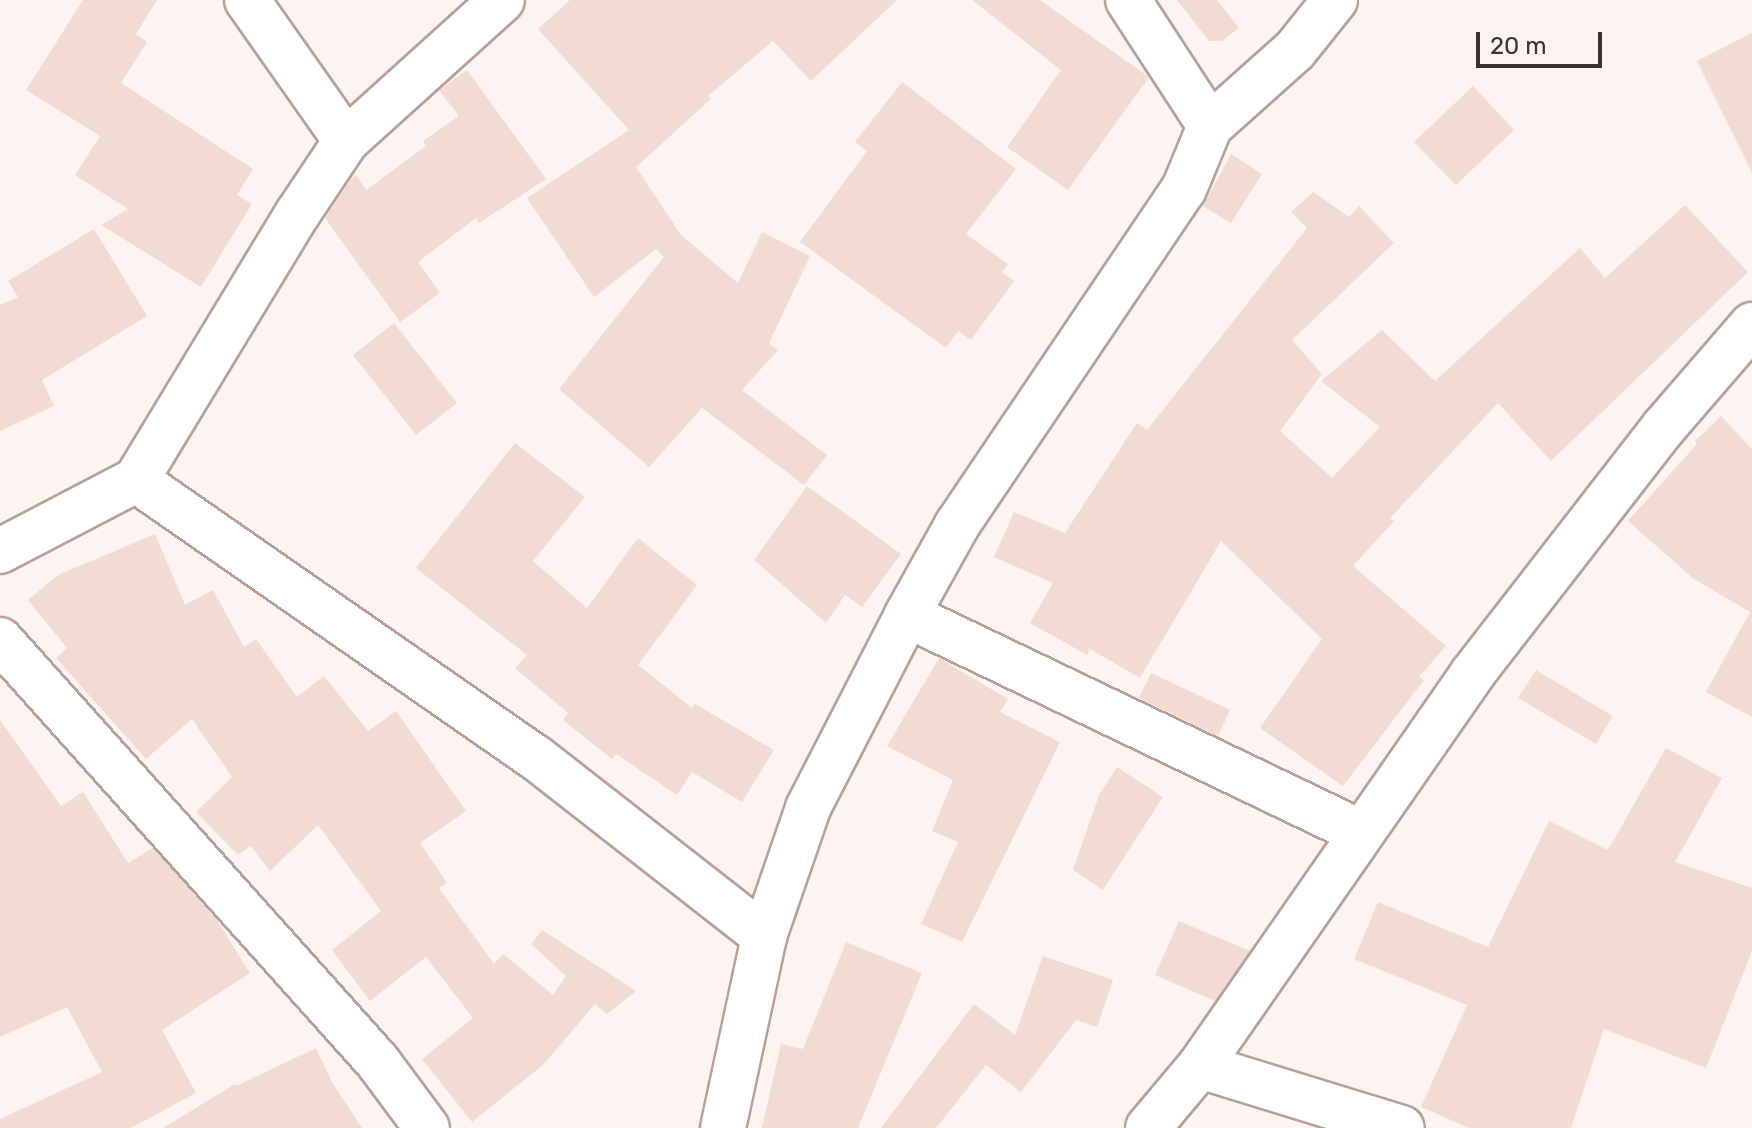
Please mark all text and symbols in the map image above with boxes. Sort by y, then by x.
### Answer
scale bar [1480,16,1606,66]
text: 20 m [1490,32,1547,60]

